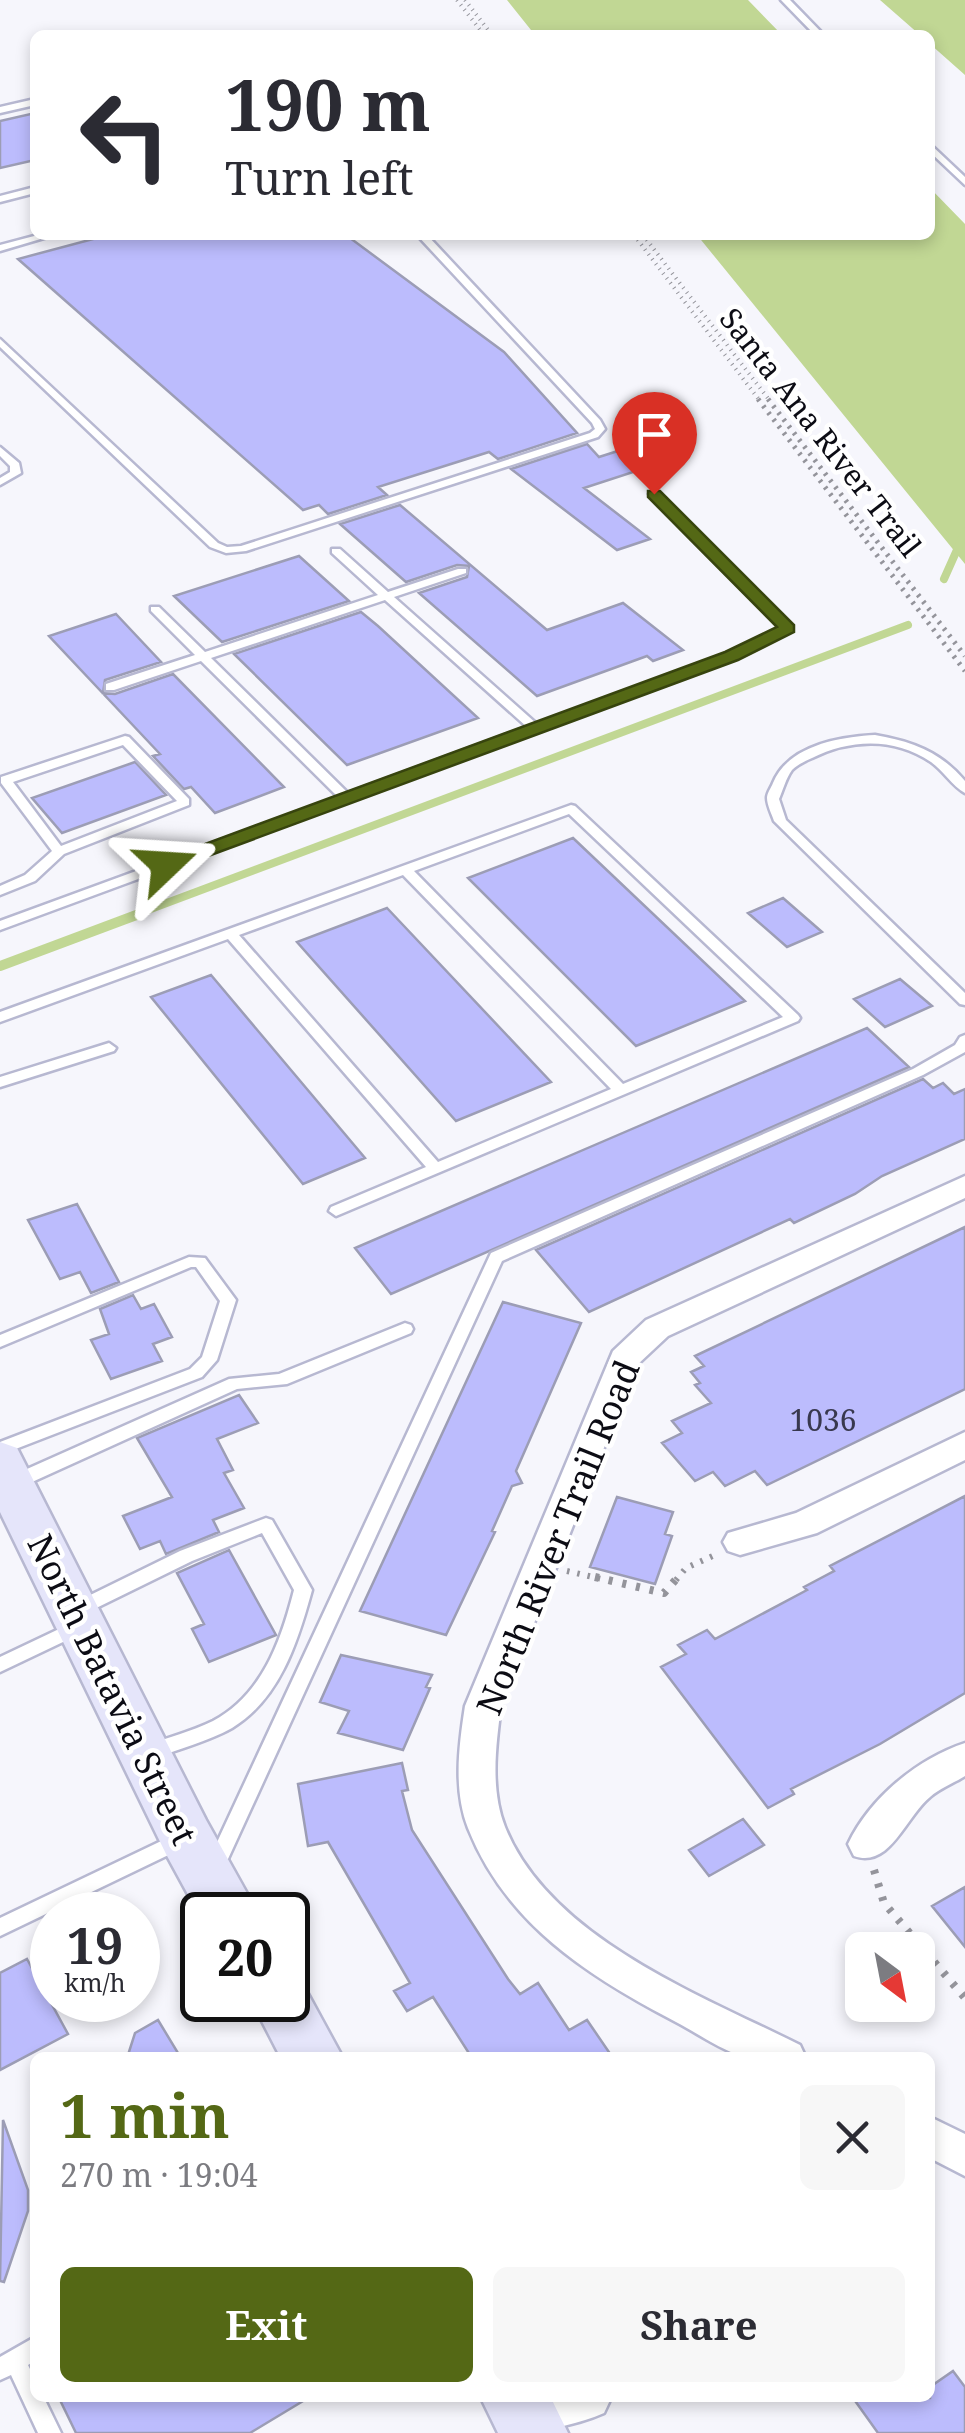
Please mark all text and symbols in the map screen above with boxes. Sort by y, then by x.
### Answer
text: 190 m [225,56,431,152]
icon: left [60,70,190,200]
text: Turn left [225,147,414,208]
street label: Santa Ana River Trail [711,299,931,565]
pin [612,392,697,495]
icon: arrive [627,407,682,462]
position arrow [114,813,218,917]
street label: North River Trail Road [464,1353,650,1721]
house number: 1036 [789,1399,857,1440]
street label: North Batavia Street [17,1526,209,1852]
speed limit sign: 20 [180,1892,310,2022]
text: 19 [67,1911,123,1979]
north arrow [845,1932,935,2022]
map controls [845,1932,935,2022]
text: km/h [64,1965,126,1999]
text: 1 min [60,2074,230,2156]
button: close [800,2085,905,2190]
text: 270 m · 19:04 [60,2153,258,2196]
button: Exit [60,2267,473,2382]
button: Share [493,2267,905,2382]

